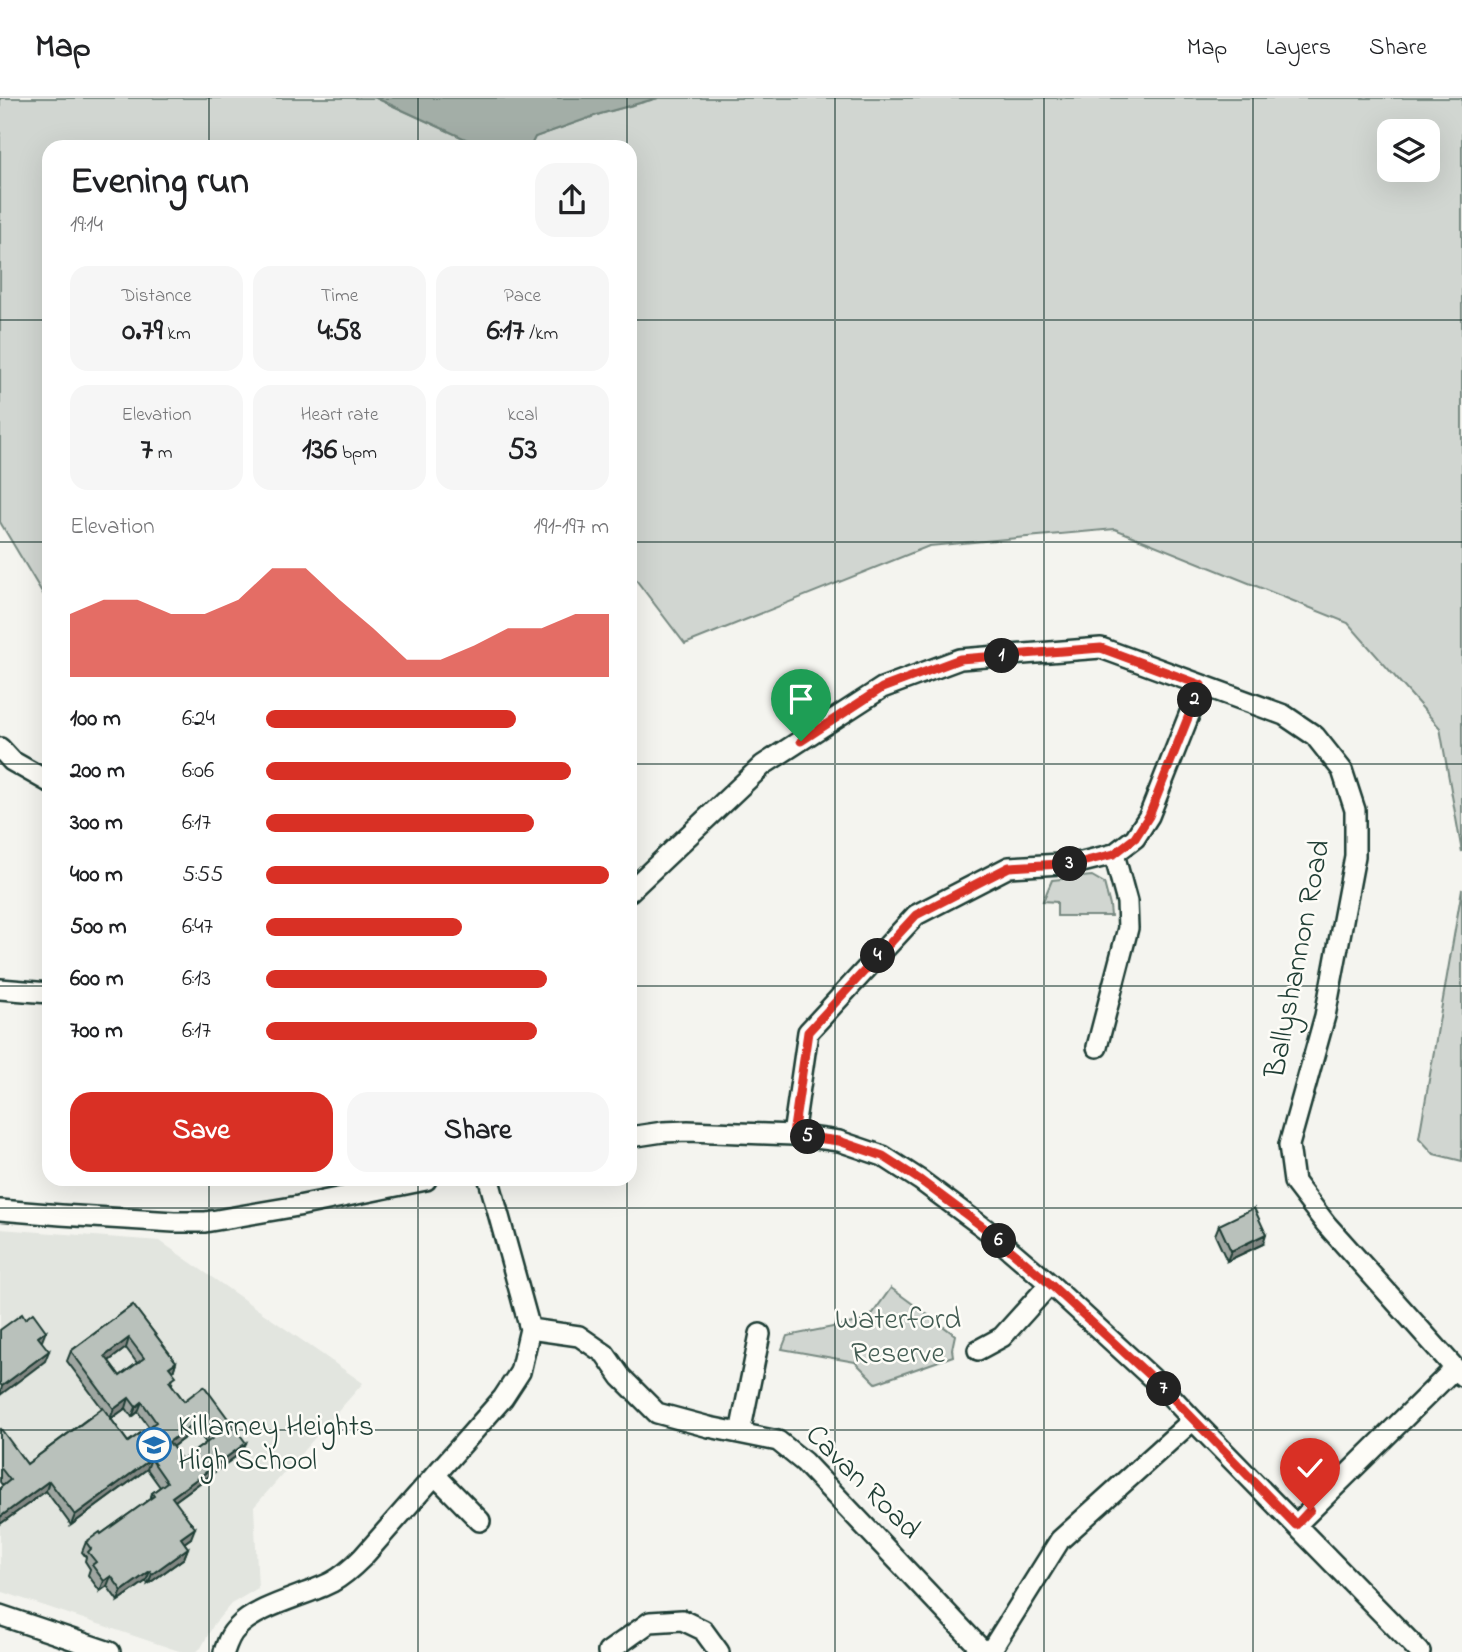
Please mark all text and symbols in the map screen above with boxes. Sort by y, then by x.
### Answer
text: Map [35,24,91,72]
text: Map [1187,31,1227,66]
text: Layers [1265,31,1331,66]
text: Share [1369,31,1427,66]
map controls [1377,119,1440,182]
button: layers [1377,119,1440,182]
text: Evening run [70,155,249,211]
button: share [535,163,609,237]
text: 19:14 [70,209,103,242]
text: Distance [122,283,192,310]
text: Time [321,283,358,310]
text: Pace [504,283,541,310]
text: 0.79 [122,310,163,354]
text: 4:58 [318,310,361,354]
text: 6:17 [487,310,524,354]
text: km [163,321,191,348]
text: /km [524,321,558,348]
text: Elevation [122,402,191,429]
text: Heart rate [301,402,378,429]
text: kcal [507,402,538,429]
text: 7 [141,429,153,473]
text: 136 [302,429,337,473]
text: 53 [508,429,537,473]
text: m [153,440,172,467]
text: bpm [337,440,377,467]
text: Elevation [70,511,155,544]
text: 191–197 m [534,511,609,544]
pin: 1 [984,638,1020,674]
text: 1 [998,642,1005,669]
pin [771,669,831,741]
icon: arrive [782,680,820,718]
pin: 2 [1178,682,1212,718]
text: 2 [1190,686,1199,713]
text: 100 m [70,703,121,736]
text: 6:24 [182,703,215,736]
text: 200 m [70,755,125,788]
text: 6:06 [182,755,214,788]
text: 300 m [70,807,123,840]
text: 6:17 [182,807,211,840]
street label: Ballyshannon Road [1254,836,1344,1083]
pin: 3 [1052,846,1088,882]
text: 3 [1066,850,1073,877]
text: 400 m [70,859,123,892]
text: 5:55 [182,859,223,892]
text: 500 m [70,911,127,944]
text: 6:47 [182,911,213,944]
pin: 4 [860,938,896,974]
text: 4 [874,942,881,969]
text: 600 m [70,963,124,996]
text: 6:13 [182,963,211,996]
text: 700 m [70,1015,123,1048]
text: 6:17 [182,1015,211,1048]
button: Save [70,1092,333,1172]
button: Share [347,1092,609,1172]
pin: 5 [790,1119,826,1154]
text: 5 [802,1123,813,1150]
pin: 6 [982,1224,1016,1258]
text: 6 [994,1227,1003,1254]
park label: Waterford Reserve [835,1299,961,1377]
pin: 7 [1146,1372,1182,1406]
text: 7 [1160,1375,1167,1402]
place label: Killarney Heights High School [178,1406,374,1484]
street label: Cavan Road [794,1415,930,1551]
school or university icon: Killarney Heights High School [135,1426,173,1464]
pin [1280,1438,1340,1510]
icon: check [1291,1449,1329,1487]

